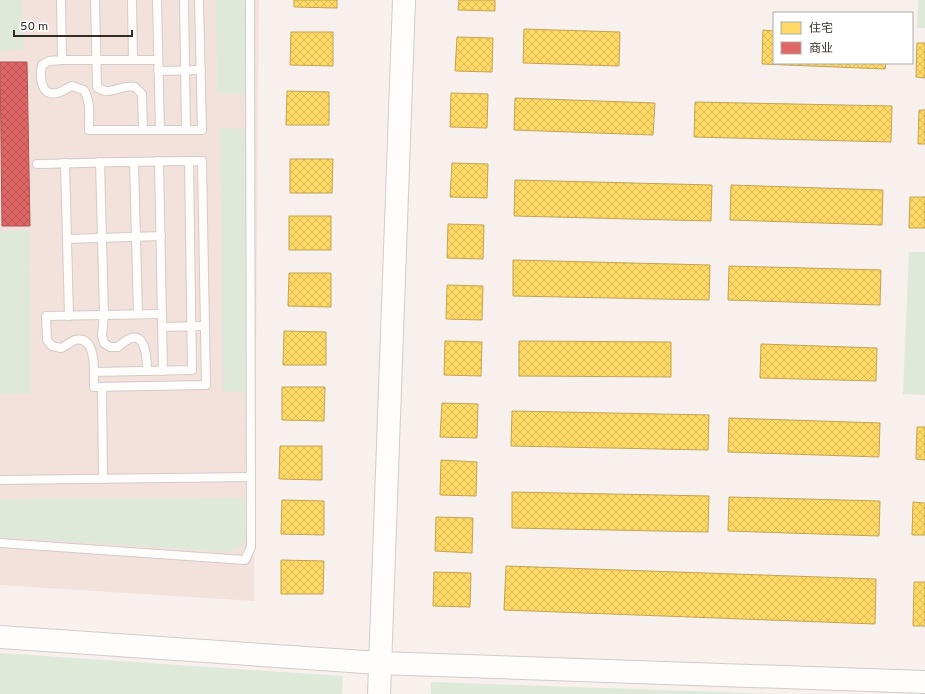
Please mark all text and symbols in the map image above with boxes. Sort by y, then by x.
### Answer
scale bar [14,12,132,38]
legend [773,12,913,64]
text: 50 m [20,19,48,35]
text: 住宅 [809,21,833,37]
text: 商业 [809,41,833,57]

